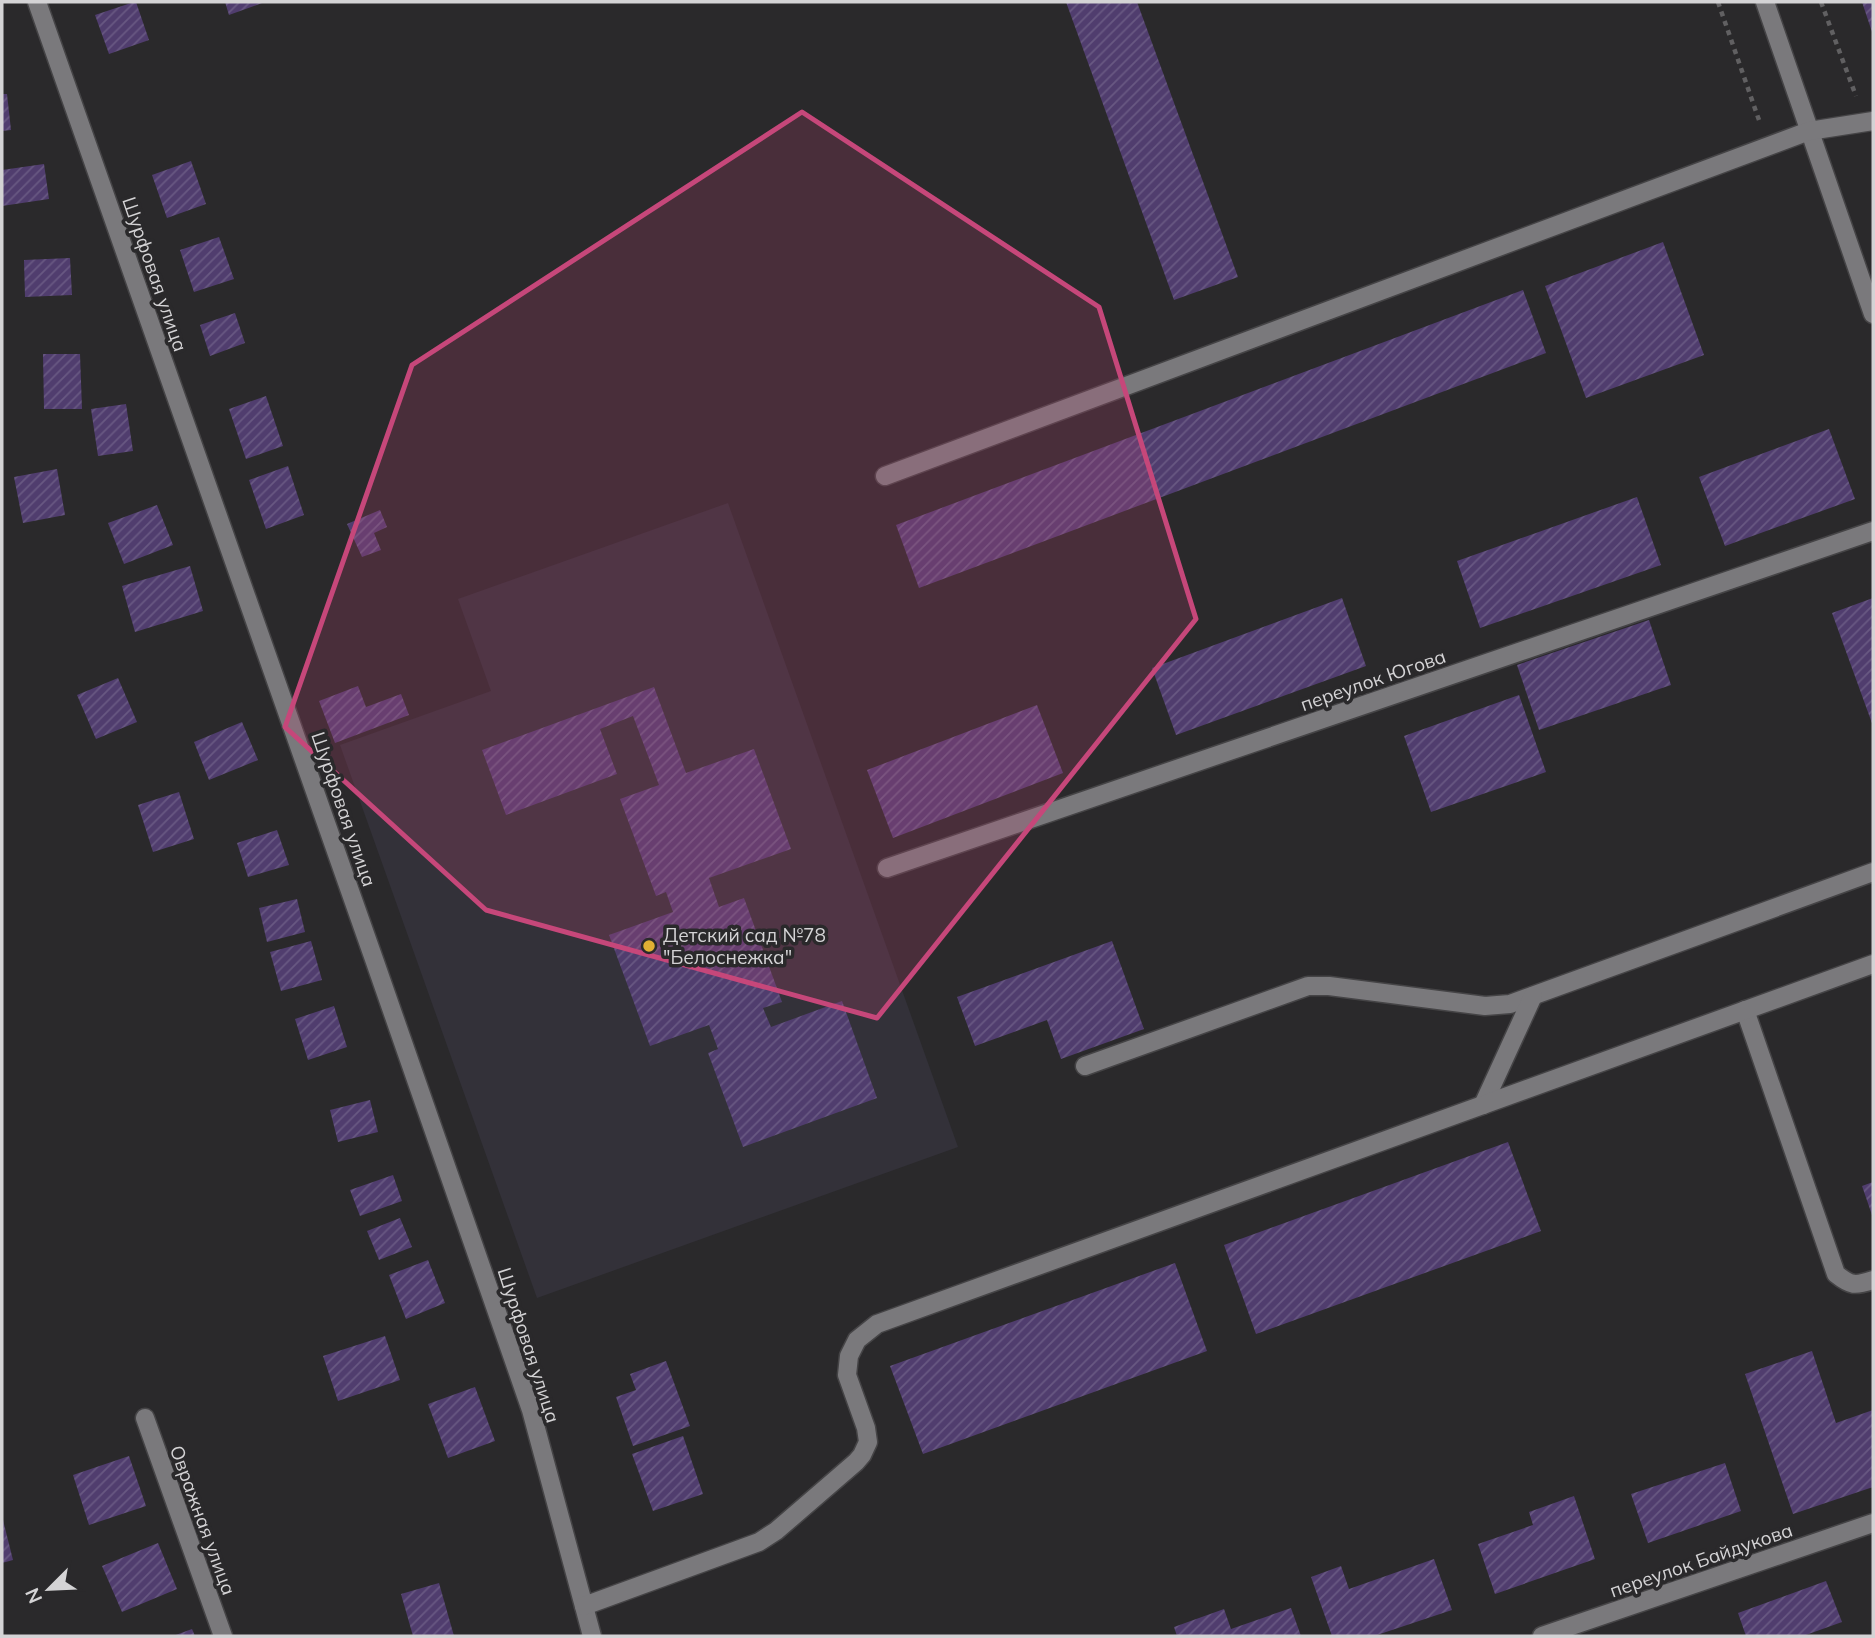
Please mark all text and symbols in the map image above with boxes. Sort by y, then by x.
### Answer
street label: Шурфовая улица [117,194,193,354]
street label: переулок Югова [1297,644,1449,716]
street label: Шурфовая улица [306,729,382,889]
place label: Детский сад №78 "Белоснежка" [663,923,826,969]
marker: Детский сад №78 "Белоснежка" [641,938,657,954]
street label: Шурфовая улица [493,1264,565,1426]
street label: Овражная улица [165,1442,241,1598]
street label: переулок Байдукова [1606,1517,1796,1603]
north arrow [14,1554,84,1624]
text: N [20,1584,47,1607]

